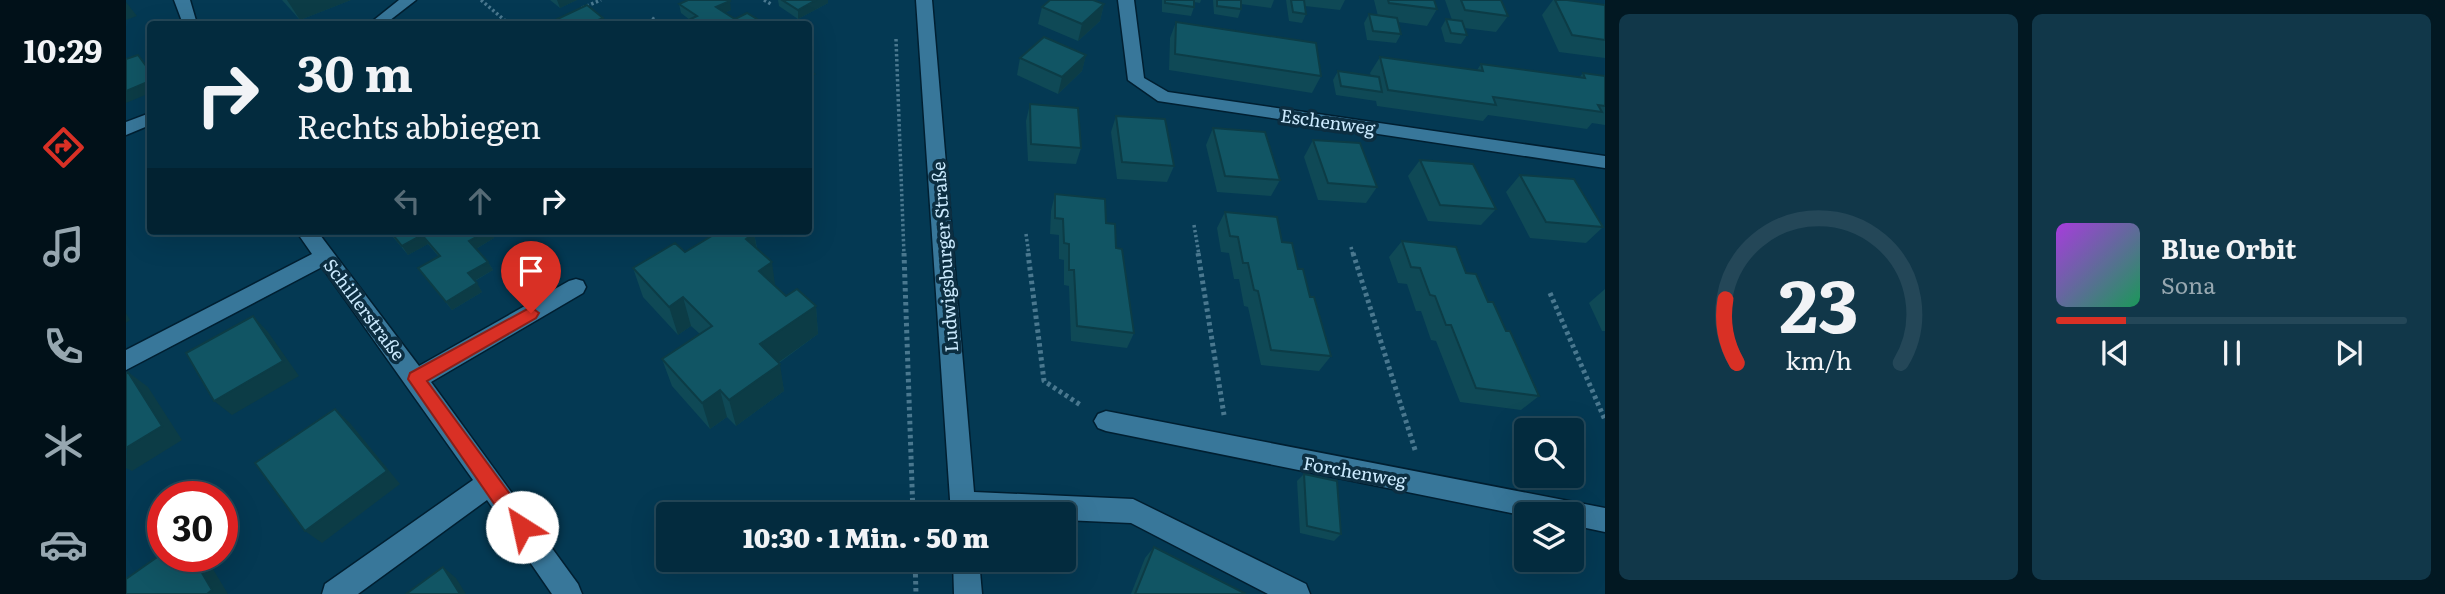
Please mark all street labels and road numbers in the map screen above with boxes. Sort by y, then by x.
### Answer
street label: Eschenweg [1279,101,1378,141]
street label: Ludwigsburger Straße [924,161,964,353]
street label: Schillerstraße [318,252,412,366]
street label: Forchenweg [1301,449,1410,494]

